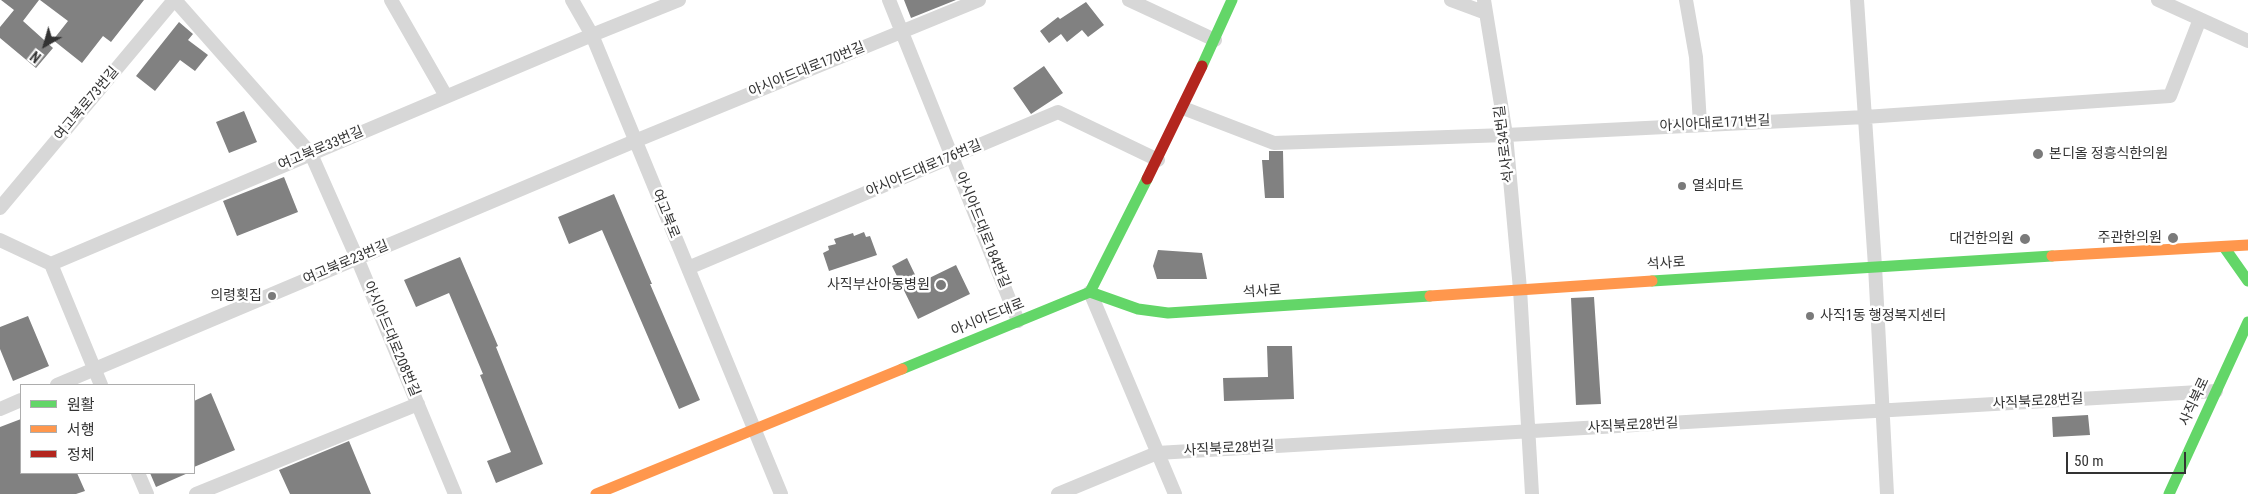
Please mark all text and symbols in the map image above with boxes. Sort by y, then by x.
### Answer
north arrow [20,20,70,70]
street label: 아시아드대로170번길 [746,39,868,101]
text: N [27,48,44,66]
street label: 여고북로73번길 [51,64,123,144]
street label: 석사로34번길 [1492,104,1518,184]
street label: 아시아대로171번길 [1659,113,1771,135]
street label: 여고북로33번길 [276,123,366,175]
street label: 아시아드대로176번길 [864,137,984,201]
place label: 본디올 정흥식한의원 [2049,146,2168,162]
marker: 본디올 정흥식한의원 [2031,147,2045,161]
street label: 아시아드대로184번길 [951,169,1013,291]
place label: 열쇠마트 [1692,178,1744,194]
marker: 열쇠마트 [1676,180,1688,192]
street label: 여고북로 [648,187,682,241]
place label: 주관한의원 [2098,230,2162,246]
place label: 대건한의원 [1950,231,2014,247]
marker: 주관한의원 [2166,231,2180,245]
marker: 대건한의원 [2018,232,2032,246]
street label: 여고북로23번길 [301,237,391,289]
street label: 석사로 [1646,254,1686,274]
place label: 사직부산아동병원 [827,277,930,293]
marker: 사직부산아동병원 [934,278,948,292]
street label: 아시아드대로208번길 [359,279,423,399]
street label: 석사로 [1242,282,1282,302]
place label: 의령횟집 [210,288,262,304]
marker: 의령횟집 [266,290,278,302]
street label: 아시아드대로 [949,296,1027,340]
place label: 사직1동 행정복지센터 [1820,308,1946,324]
marker: 사직1동 행정복지센터 [1804,310,1816,322]
street label: 사직북로 [2177,375,2213,429]
legend [20,384,195,474]
street label: 사직북로28번길 [1992,391,2084,413]
text: 원활 [67,396,95,414]
street label: 사직북로28번길 [1587,415,1679,437]
text: 서행 [67,421,95,439]
street label: 사직북로28번길 [1183,438,1275,460]
scale bar [2068,442,2188,474]
text: 정체 [67,446,95,464]
text: 50 m [2074,452,2104,470]

